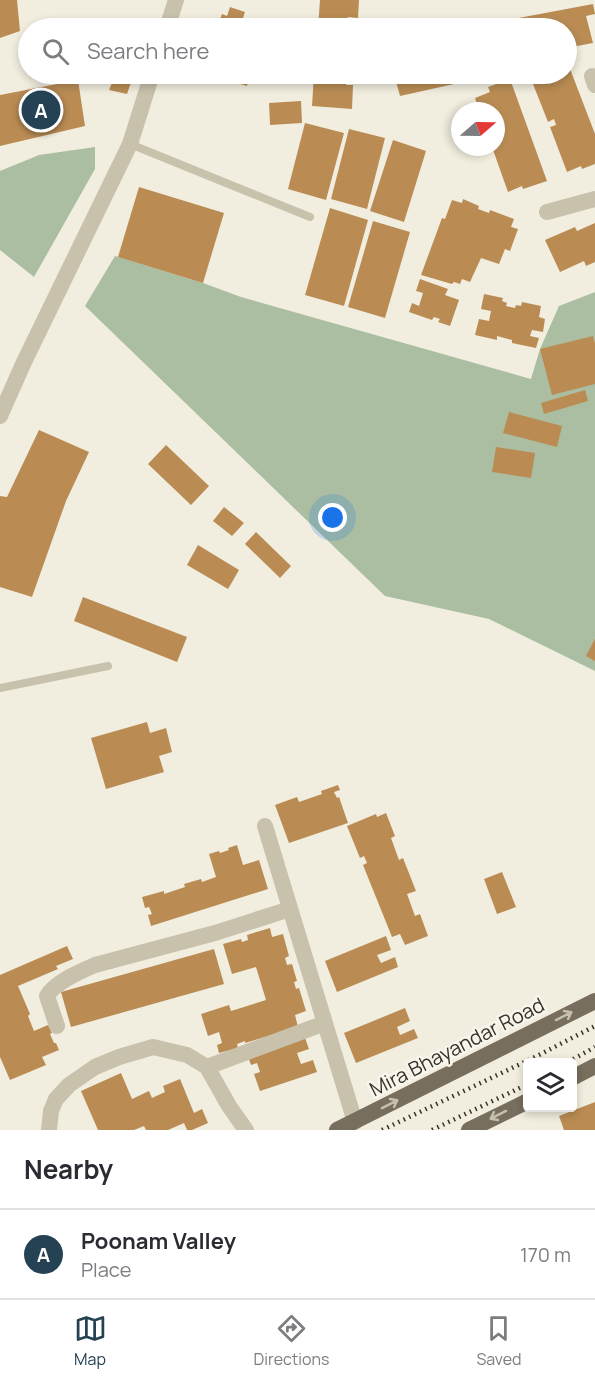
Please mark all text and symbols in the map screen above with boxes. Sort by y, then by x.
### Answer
search box [18,18,577,84]
icon: search [39,35,72,68]
text: Search here [87,36,209,66]
pin: A [22,88,60,132]
north arrow [451,102,505,156]
your location [318,503,347,532]
street label: Mira Bhayandar Road [365,991,549,1102]
one-way arrow [555,1010,573,1022]
map controls [523,1058,577,1112]
button: layers [523,1058,577,1112]
one-way arrow [381,1098,399,1110]
one-way arrow [490,1110,508,1122]
text: Nearby [24,1151,113,1187]
text: Poonam Valley [81,1226,236,1256]
text: A [37,1241,50,1268]
text: 170 m [520,1241,571,1268]
text: Place [81,1256,131,1283]
tab: Map [74,1312,107,1370]
tab: Directions [254,1312,329,1370]
tab: Saved [476,1312,521,1370]

